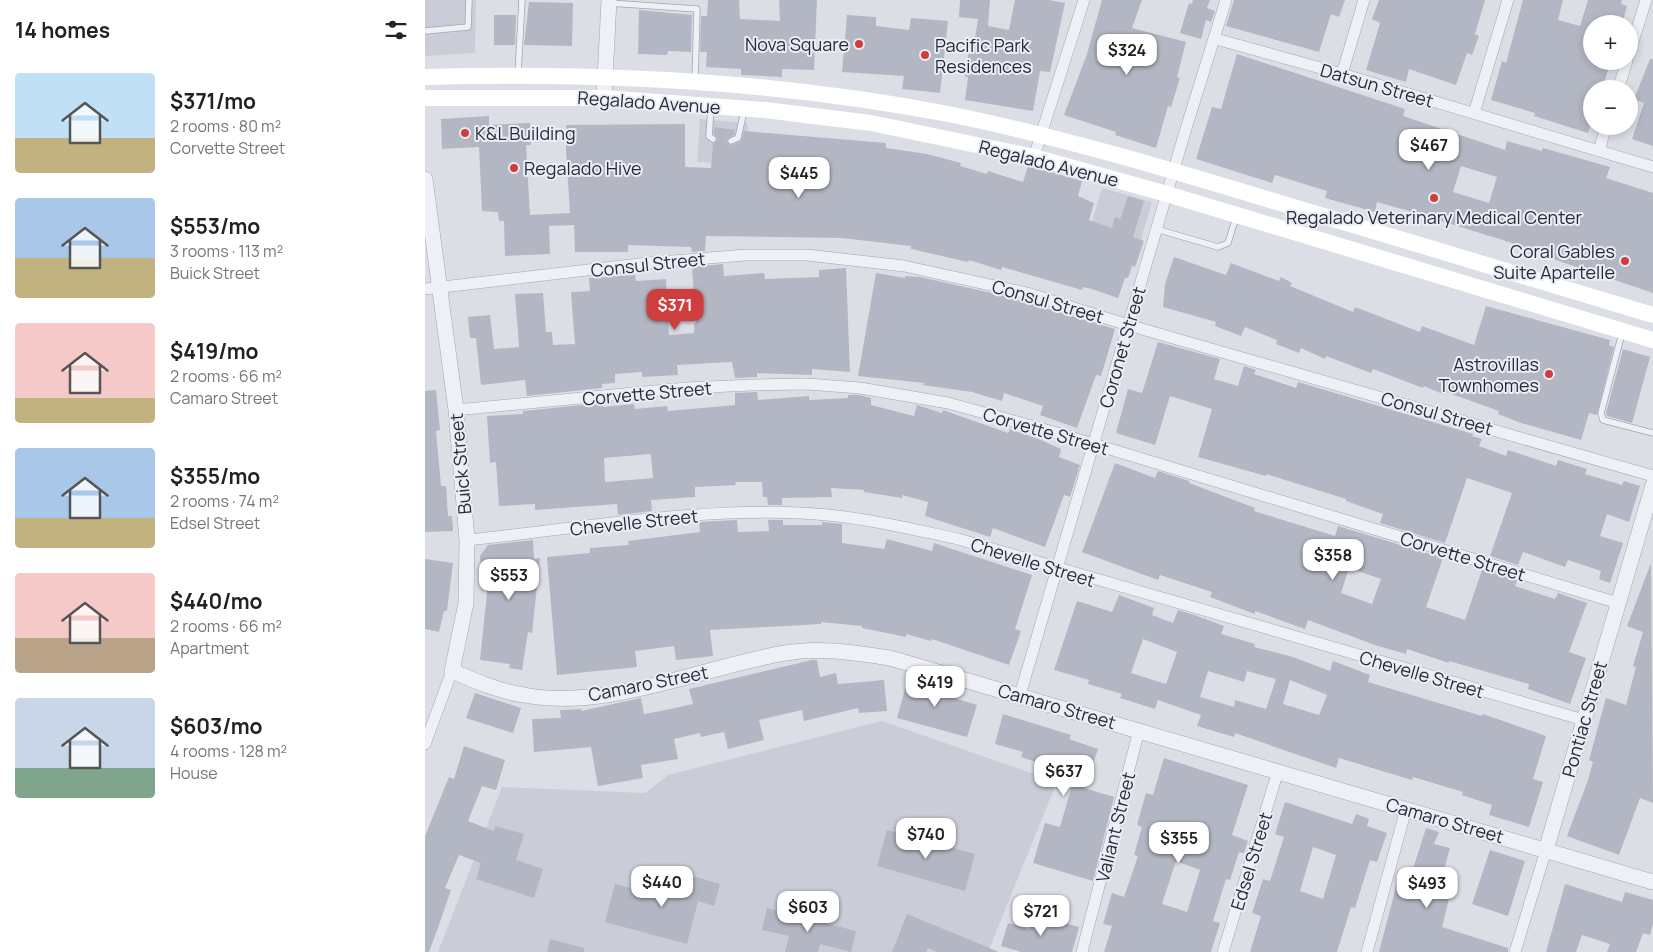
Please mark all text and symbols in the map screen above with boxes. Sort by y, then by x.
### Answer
map controls [1583,15,1638,135]
button: + [1583,15,1638,70]
text: 14 homes [15,16,110,44]
icon: filters [382,16,410,44]
place label: Nova Square [745,32,849,56]
place label: Pacific Park Residences [935,33,1032,78]
pin: $324 [1097,34,1157,76]
marker: Nova Square [853,38,865,50]
text: $324 [1108,39,1146,61]
marker: Pacific Park Residences [919,49,931,61]
street label: Datsun Street [1318,57,1436,113]
button: − [1583,80,1638,135]
street label: Regalado Avenue [577,85,721,119]
text: $371/mo [170,87,256,115]
icon: home [55,93,115,153]
text: 2 rooms · 80 m² [170,115,281,137]
place label: K&L Building [475,121,576,145]
marker: K&L Building [459,127,471,139]
pin: $467 [1399,128,1459,171]
street label: Regalado Avenue [977,134,1121,192]
text: $467 [1410,134,1448,156]
text: Corvette Street [170,137,285,159]
place label: Regalado Hive [524,156,641,180]
pin: $445 [769,156,829,199]
marker: Regalado Hive [508,162,520,174]
text: $445 [780,162,818,184]
marker: Regalado Veterinary Medical Center [1428,192,1440,204]
place label: Regalado Veterinary Medical Center [1286,205,1583,229]
text: $553/mo [170,212,260,240]
icon: home [55,218,115,278]
place label: Coral Gables Suite Apartelle [1493,239,1615,284]
text: 3 rooms · 113 m² [170,240,283,262]
street label: Consul Street [590,246,706,282]
marker: Coral Gables Suite Apartelle [1619,255,1631,267]
text: Buick Street [170,262,260,284]
street label: Consul Street [989,274,1107,328]
street label: Coronet Street [1093,283,1151,411]
pin: $371 [645,288,705,331]
text: $371 [658,294,692,316]
text: $419/mo [170,337,258,365]
icon: home [55,343,115,403]
place label: Astrovillas Townhomes [1438,352,1539,397]
text: 2 rooms · 66 m² [170,365,282,387]
marker: Astrovillas Townhomes [1543,368,1555,380]
street label: Corvette Street [581,375,713,411]
street label: Consul Street [1378,386,1496,440]
text: Camaro Street [170,387,278,409]
street label: Corvette Street [980,402,1112,460]
street label: Buick Street [444,412,476,516]
text: $355/mo [170,462,260,490]
icon: home [55,468,115,528]
text: 2 rooms · 74 m² [170,490,279,512]
street label: Chevelle Street [569,503,699,541]
text: Edsel Street [170,512,260,534]
street label: Corvette Street [1397,526,1529,586]
street label: Chevelle Street [968,532,1098,592]
pin: $358 [1303,538,1363,581]
text: $358 [1314,544,1352,566]
pin: $553 [479,558,539,601]
text: $553 [490,564,528,586]
text: $440/mo [170,587,262,615]
icon: home [55,593,115,653]
text: 2 rooms · 66 m² [170,615,282,637]
text: Apartment [170,637,249,659]
street label: Chevelle Street [1357,645,1487,703]
street label: Pontiac Street [1556,658,1612,780]
street label: Camaro Street [586,660,710,706]
pin: $419 [905,666,965,708]
text: $419 [917,671,953,693]
street label: Camaro Street [995,678,1119,734]
text: $603/mo [170,712,262,740]
icon: home [55,718,115,778]
text: 4 rooms · 128 m² [170,740,287,762]
pin: $637 [1034,754,1094,797]
text: $637 [1045,760,1083,782]
text: House [170,762,218,784]
street label: Valiant Street [1090,769,1140,885]
street label: Camaro Street [1383,792,1507,848]
street label: Edsel Street [1225,809,1277,913]
pin: $740 [896,818,956,860]
pin: $355 [1149,822,1209,864]
text: $740 [907,823,945,845]
text: $355 [1160,827,1198,849]
pin: $440 [632,866,692,908]
pin: $493 [1397,866,1457,909]
text: $440 [642,871,682,893]
text: $493 [1408,872,1446,894]
pin: $603 [778,890,838,933]
pin: $721 [1011,894,1071,937]
text: $603 [788,896,828,918]
text: $721 [1023,900,1059,922]

